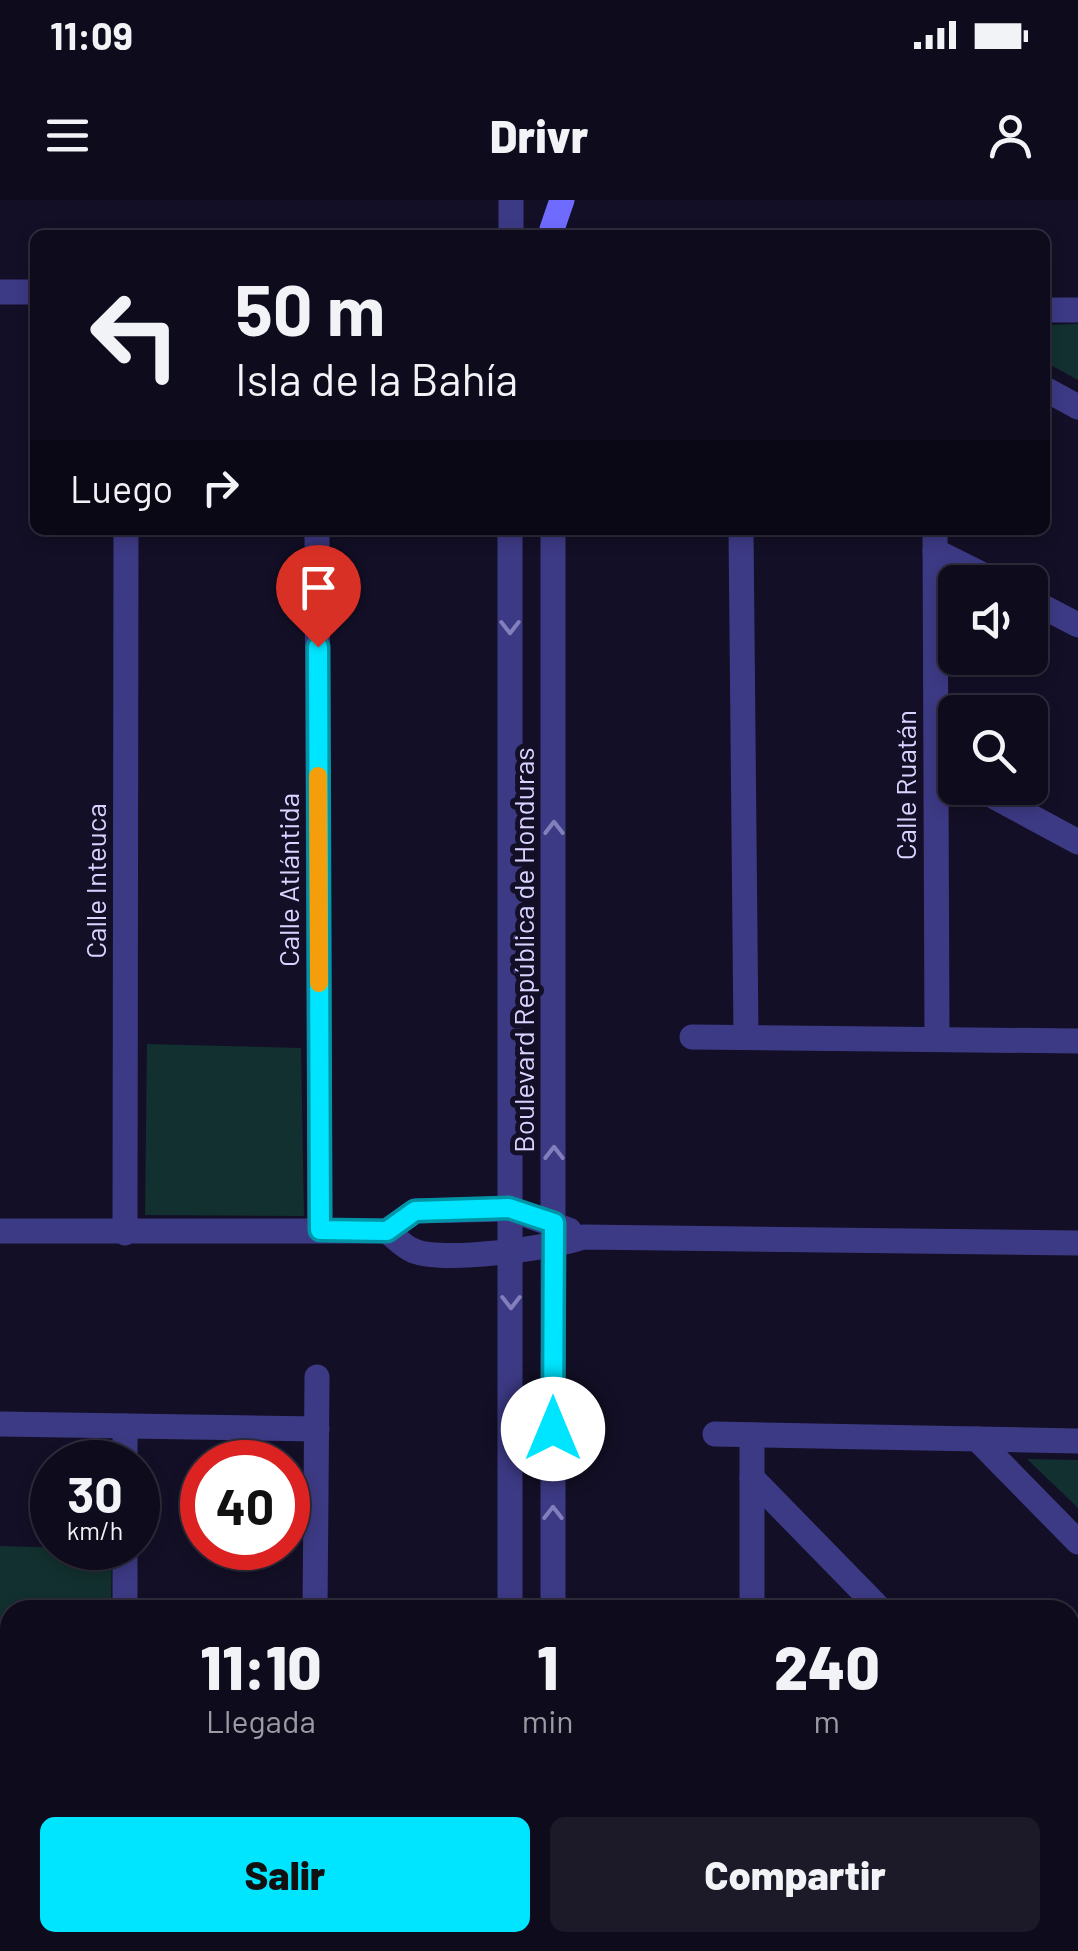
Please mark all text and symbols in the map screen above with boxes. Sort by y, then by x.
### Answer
text: 11:09 [50,12,133,58]
icon: menu [40,108,95,163]
text: Drivr [490,108,588,162]
icon: person [983,108,1038,163]
text: 50 m [235,266,385,350]
icon: left [70,270,200,400]
text: Isla de la Bahía [235,351,518,405]
icon: right [193,460,248,515]
text: Luego [70,465,173,511]
pin [276,545,361,648]
icon: arrive [291,560,346,615]
map controls [938,565,1048,805]
button: sound [938,565,1048,675]
one-way arrow [499,620,521,636]
button: search [938,695,1048,805]
street label: Calle Ruatán [888,710,922,860]
street label: Boulevard República de Honduras [506,747,540,1153]
street label: Calle Atlántida [271,793,305,967]
street label: Calle Inteuca [78,803,112,959]
one-way arrow [543,819,564,835]
one-way arrow [543,1144,565,1160]
one-way arrow [500,1296,522,1311]
position arrow [501,1377,605,1481]
speed limit sign: 40 [180,1440,310,1570]
text: 30 [67,1463,123,1523]
one-way arrow [542,1504,564,1520]
text: km/h [67,1515,123,1545]
text: 11:10 [200,1630,321,1702]
text: 1 [537,1630,558,1702]
text: 240 [774,1630,880,1702]
text: Llegada [206,1701,316,1739]
text: min [522,1701,574,1739]
text: m [814,1701,840,1739]
button: Salir [40,1817,530,1932]
button: Compartir [550,1817,1040,1932]

